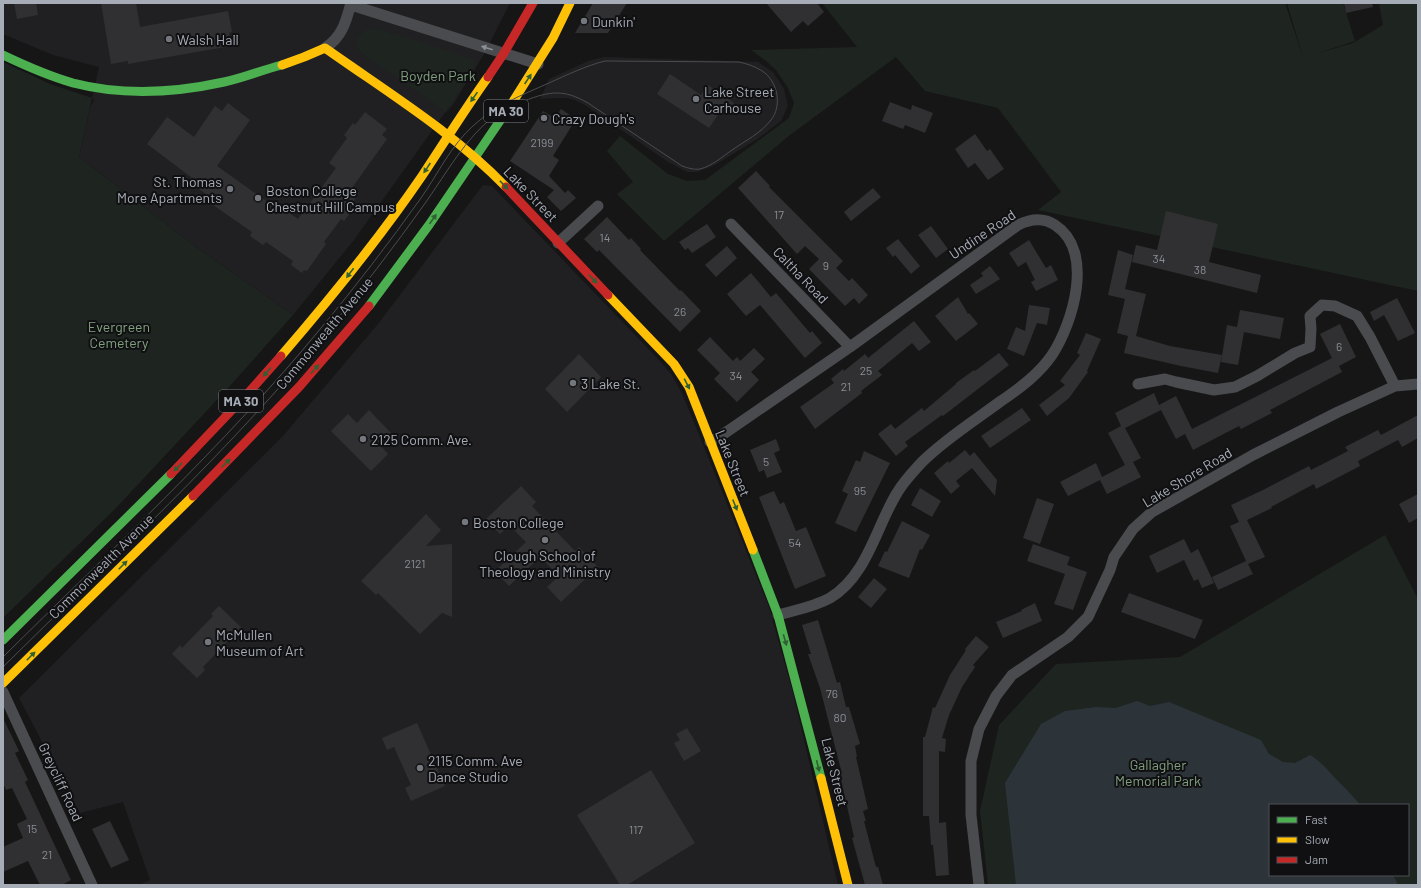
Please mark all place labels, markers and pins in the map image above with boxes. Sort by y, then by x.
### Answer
place label: Dunkin' [592,13,635,30]
marker: Dunkin' [579,16,589,26]
place label: Walsh Hall [177,31,239,48]
marker: Walsh Hall [164,34,174,44]
place label: Lake Street Carhouse [704,83,774,116]
marker: Lake Street Carhouse [691,94,701,104]
place label: Crazy Dough's [552,110,635,127]
marker: Crazy Dough's [539,113,549,123]
place label: St. Thomas More Apartments [117,173,222,206]
place label: Boston College Chestnut Hill Campus [266,182,395,215]
marker: St. Thomas More Apartments [225,184,235,194]
marker: Boston College Chestnut Hill Campus [253,193,263,203]
place label: 3 Lake St. [581,375,640,392]
marker: 3 Lake St. [568,378,578,388]
place label: 2125 Comm. Ave. [371,431,472,448]
marker: 2125 Comm. Ave. [358,434,368,444]
place label: Boston College [473,514,564,531]
marker: Boston College [460,517,470,527]
marker: Clough School of Theology and Ministry [540,535,550,545]
place label: Clough School of Theology and Ministry [479,547,611,580]
place label: McMullen Museum of Art [216,626,304,659]
marker: McMullen Museum of Art [203,637,213,647]
place label: 2115 Comm. Ave Dance Studio [428,752,523,785]
marker: 2115 Comm. Ave Dance Studio [415,763,425,773]

